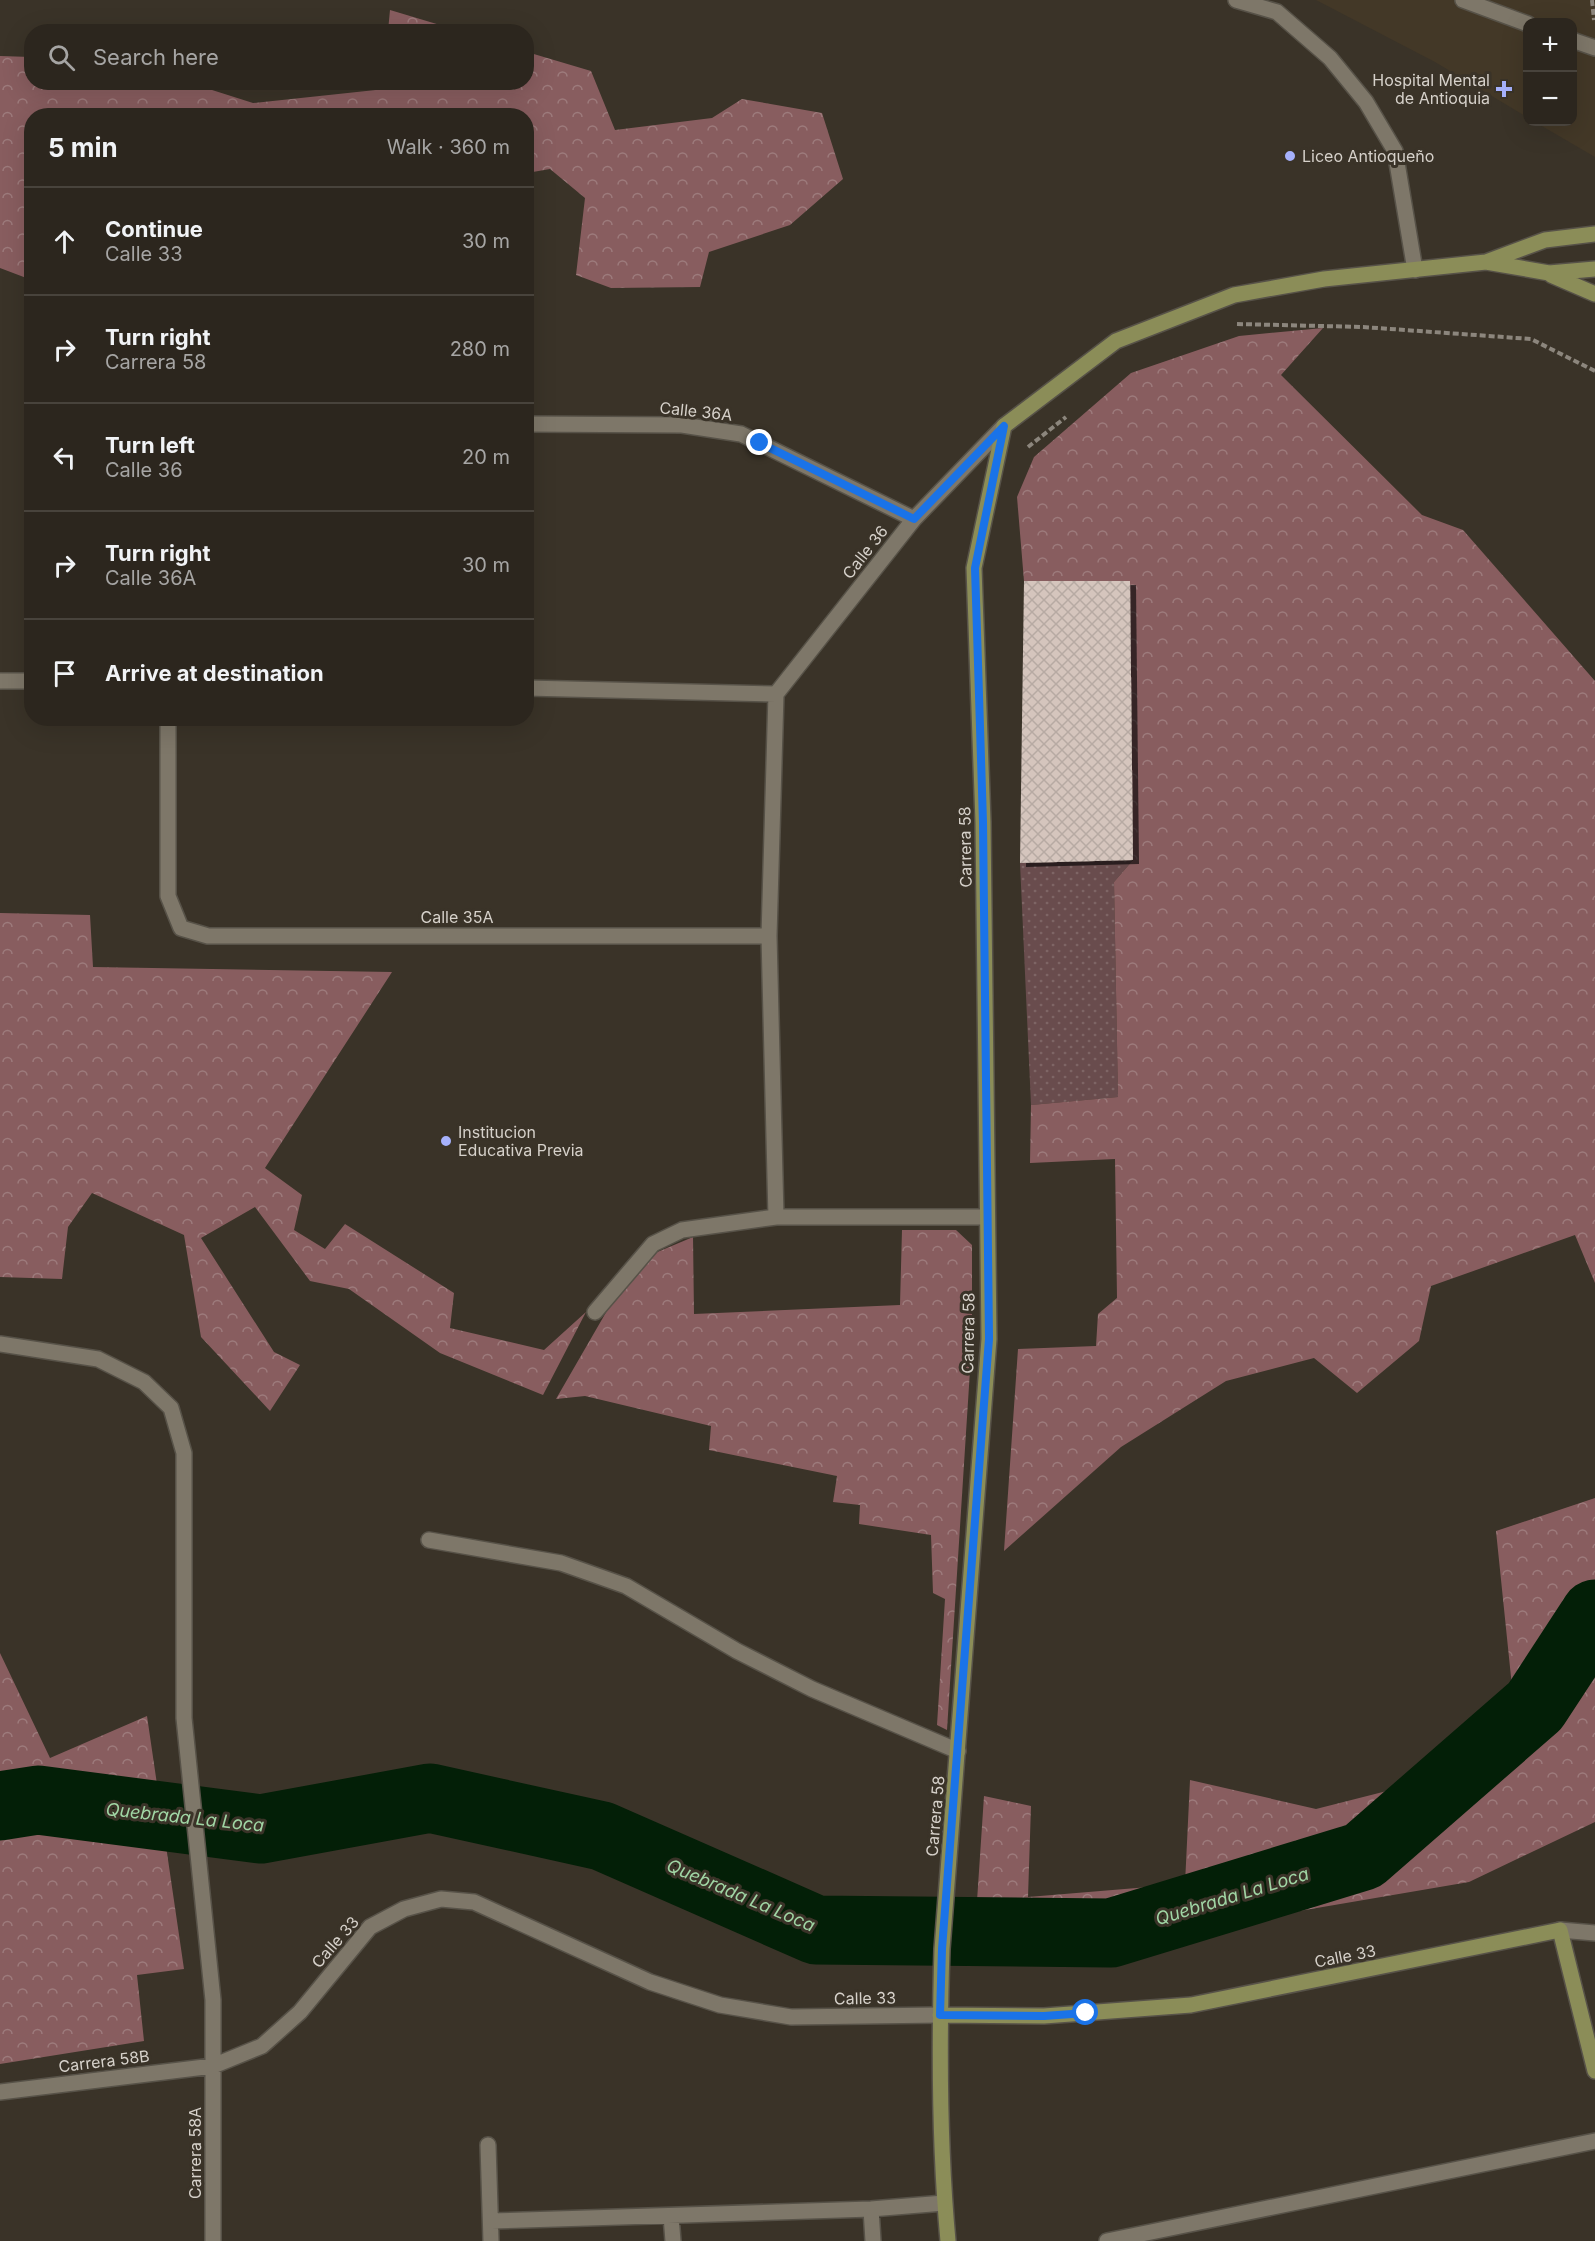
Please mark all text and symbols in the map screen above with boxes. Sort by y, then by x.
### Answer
map controls [1523,18,1577,126]
button: + [1523,18,1577,72]
search box [24,24,534,90]
icon: search [45,41,78,74]
text: Search here [93,44,219,70]
place label: Hospital Mental de Antioquia [1372,70,1490,108]
button: − [1523,72,1577,126]
marker: Hospital Mental de Antioquia [1495,80,1513,98]
text: 5 min [48,132,118,163]
text: Walk · 360 m [387,135,510,159]
place label: Liceo Antioqueño [1302,146,1434,166]
marker: Liceo Antioqueño [1283,149,1297,163]
text: Continue [105,216,203,242]
icon: ahead [48,225,81,258]
text: 30 m [462,229,510,253]
text: Calle 33 [105,242,183,266]
text: Turn right [105,324,211,350]
icon: right [48,333,81,366]
text: 280 m [450,337,510,361]
text: Carrera 58 [105,350,206,374]
street label: Calle 36A [659,397,733,425]
route end [746,429,772,455]
text: Turn left [105,432,195,458]
icon: left [48,441,81,474]
text: 20 m [462,445,510,469]
text: Calle 36 [105,458,183,482]
street label: Calle 36 [838,521,892,583]
text: Turn right [105,540,211,566]
icon: right [48,549,81,582]
text: 30 m [462,553,510,577]
text: Calle 36A [105,566,196,590]
icon: arrive [48,657,81,690]
text: Arrive at destination [105,660,324,686]
street label: Carrera 58 [954,806,976,888]
street label: Calle 35A [421,907,493,927]
place label: Institucion Educativa Previa [458,1122,584,1160]
marker: Institucion Educativa Previa [439,1134,453,1148]
street label: Carrera 58 [957,1292,979,1374]
street label: Carrera 58 [922,1775,948,1857]
water label: Quebrada La Loca [105,1798,265,1836]
water label: Quebrada La Loca [664,1854,818,1936]
water label: Quebrada La Loca [1153,1863,1311,1929]
street label: Calle 33 [307,1912,363,1972]
street label: Calle 33 [1313,1940,1377,1972]
street label: Calle 33 [834,1987,896,2009]
route start [1072,1999,1098,2025]
street label: Carrera 58B [57,2045,151,2077]
street label: Carrera 58A [185,2107,205,2199]

